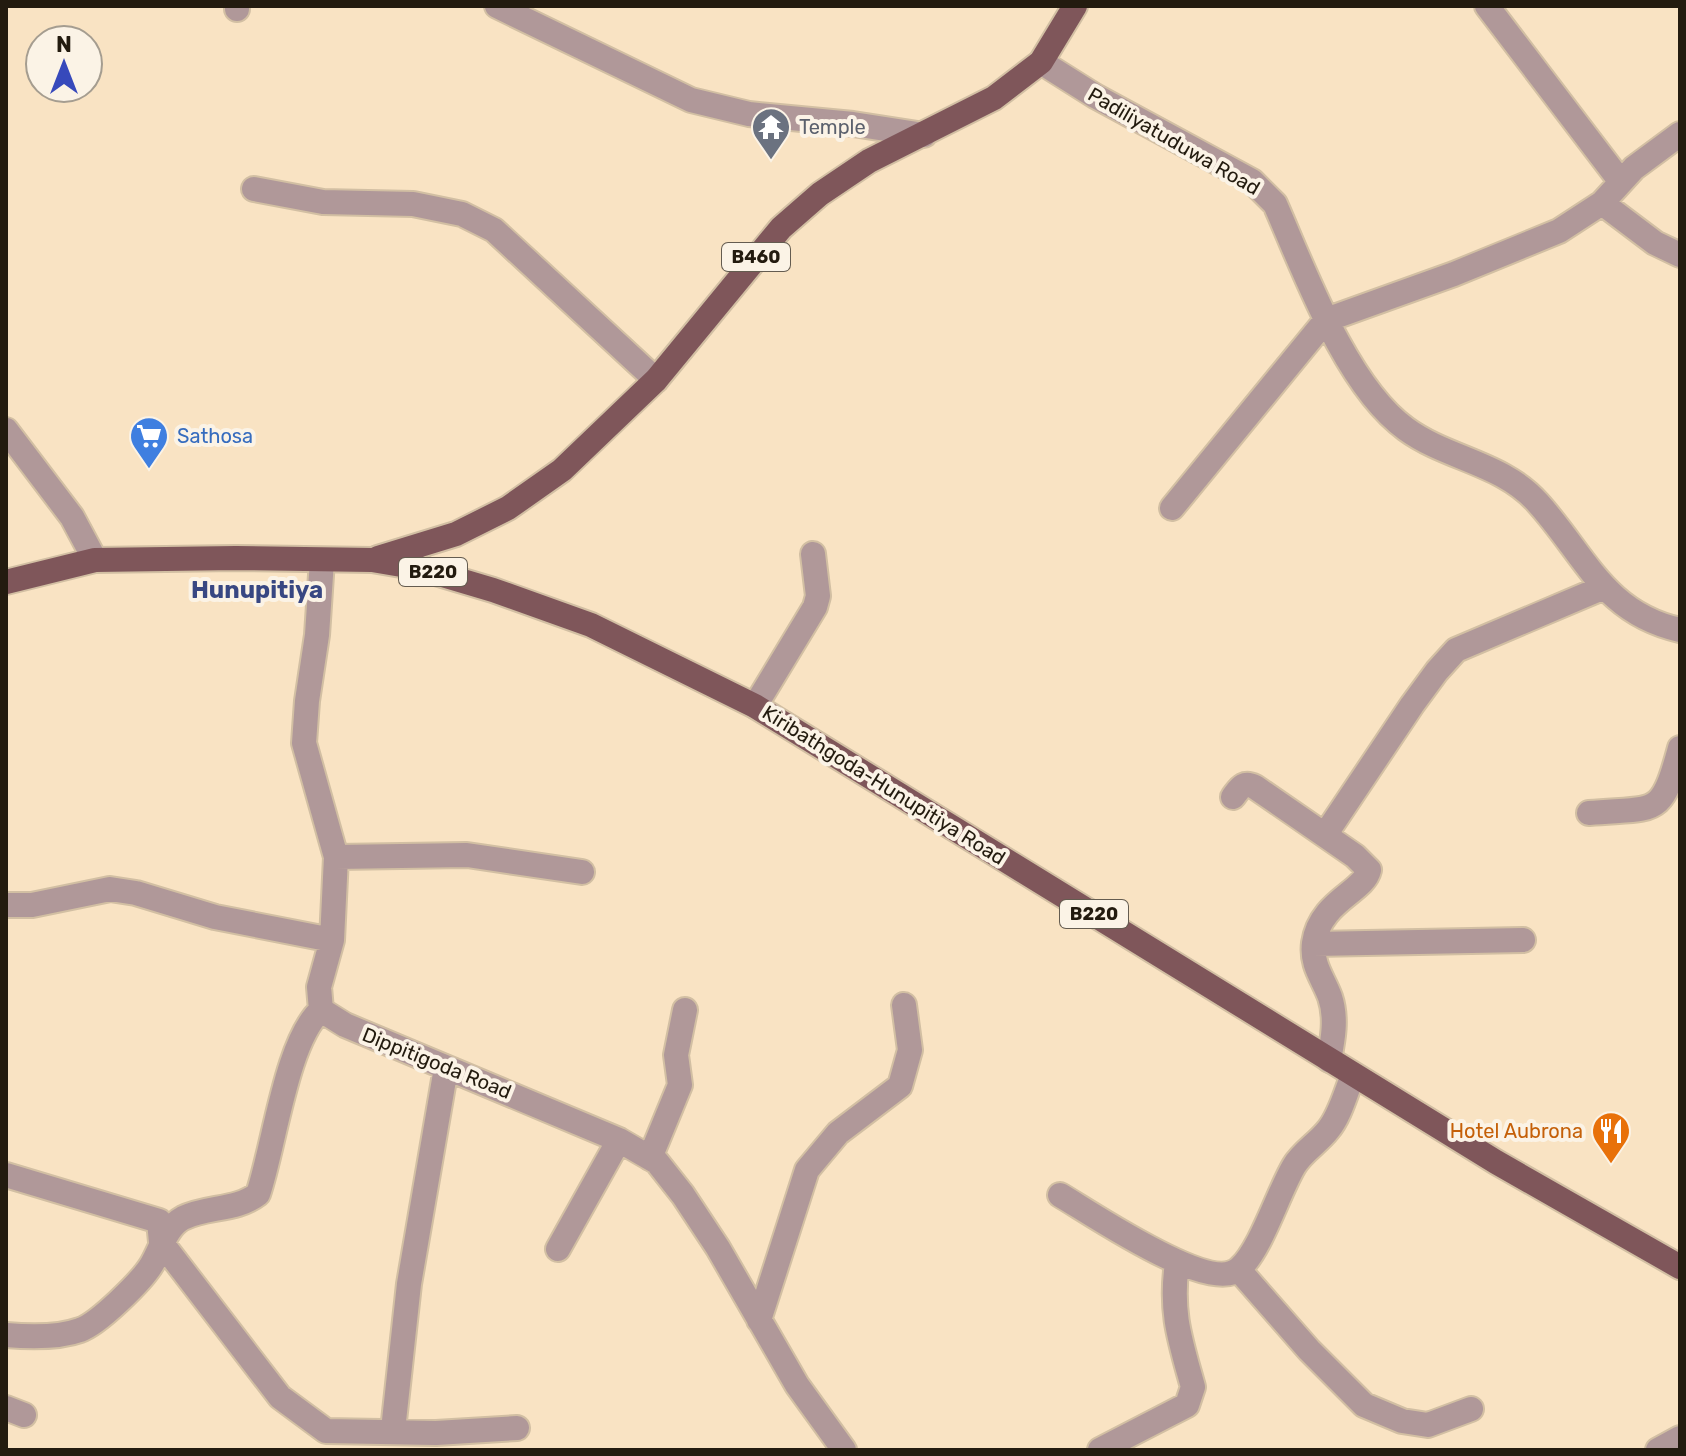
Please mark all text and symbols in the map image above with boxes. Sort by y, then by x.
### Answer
north arrow [24,24,104,104]
text: N [56,31,72,58]
street label: Padiliyatuduwa Road [1084,82,1264,200]
temple icon: Temple [750,106,792,161]
place label: Temple [799,115,866,139]
road number: B460 [722,243,790,271]
supermarket icon: Sathosa [128,415,170,470]
place label: Sathosa [177,424,253,448]
road number: B220 [399,558,467,586]
district label: Hunupitiya [191,576,323,604]
street label: Kiribathgoda-Hunupitiya Road [758,700,1010,870]
road number: B220 [1060,900,1128,928]
street label: Dippitigoda Road [359,1022,515,1104]
restaurant icon: Hotel Aubrona [1590,1110,1632,1165]
place label: Hotel Aubrona [1450,1119,1583,1143]

